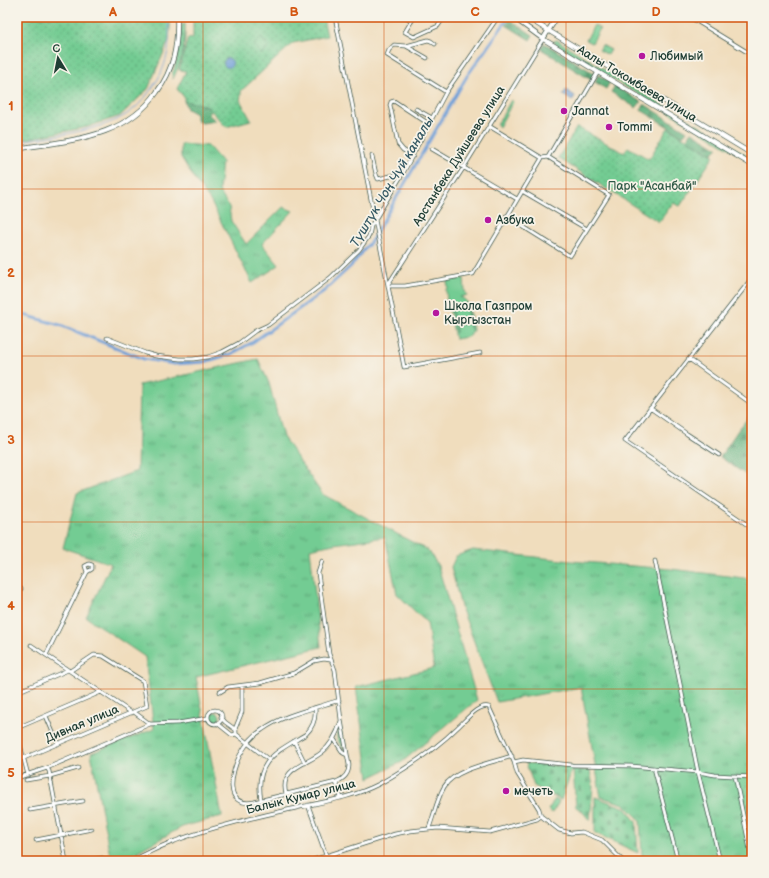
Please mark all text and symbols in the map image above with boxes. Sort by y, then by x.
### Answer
text: A [108,4,117,20]
text: B [289,4,299,20]
text: C [470,4,480,20]
text: D [651,4,661,20]
north arrow [38,38,78,78]
text: С [51,42,62,56]
street label: Аалы Токомбаева улица [574,42,699,126]
place label: Любимый [649,49,703,64]
marker: Любимый [637,51,647,61]
street label: Арстанбека Дуйшеева улица [409,83,508,230]
text: 1 [8,98,14,114]
place label: Jannat [572,104,609,119]
marker: Jannat [559,106,569,116]
water label: Түштүк Чоң Чүй каналы [347,113,438,250]
place label: Tommi [617,120,653,135]
marker: Tommi [604,122,614,132]
park label: Парк "Асанбай" [608,179,697,194]
place label: Азбука [495,213,534,228]
marker: Азбука [483,215,493,225]
text: 2 [7,265,15,281]
place label: Школа Газпром Кыргызстан [444,299,533,328]
marker: Школа Газпром Кыргызстан [431,308,441,318]
text: 3 [7,432,15,448]
text: 4 [7,598,15,614]
street label: Дивная улица [43,702,121,746]
text: 5 [7,765,15,781]
street label: Балык Кумар улица [245,776,357,818]
place label: мечеть [514,784,553,799]
marker: мечеть [501,786,511,796]

